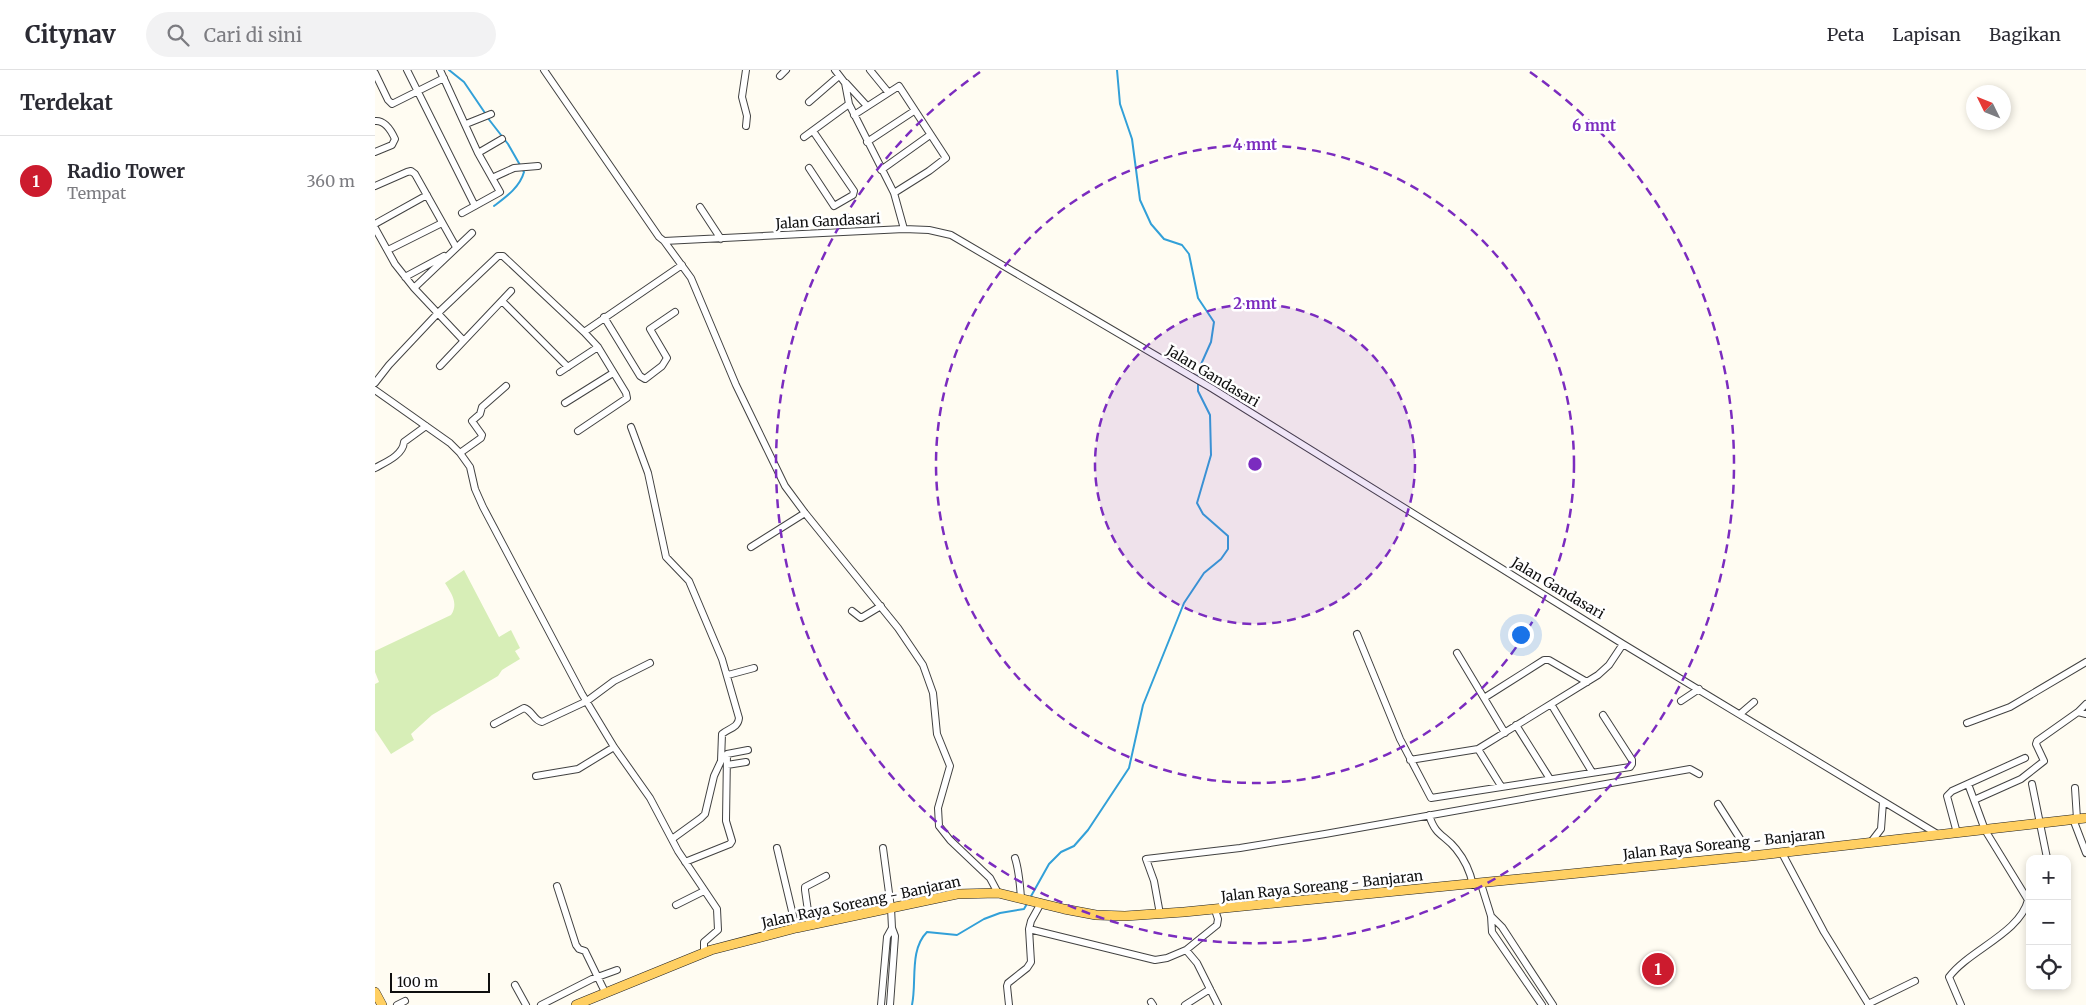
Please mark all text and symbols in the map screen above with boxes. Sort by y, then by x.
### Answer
search box [146,12,496,57]
text: Citynav [25,19,116,50]
icon: search [164,21,192,49]
text: Cari di sini [204,23,302,47]
text: Peta [1827,23,1864,46]
text: Lapisan [1892,23,1961,46]
text: Bagikan [1989,23,2061,46]
north arrow [1966,85,2011,130]
text: Terdekat [20,89,113,116]
text: 6 mnt [1572,116,1616,135]
text: 4 mnt [1233,135,1277,154]
text: Radio Tower [67,159,185,183]
text: 1 [32,171,40,191]
text: 360 m [306,171,355,191]
text: Tempat [67,183,126,203]
street label: Jalan Gandasari [774,209,882,233]
text: 2 mnt [1233,294,1277,313]
street label: Jalan Gandasari [1162,341,1263,411]
centre of rings [1246,455,1264,473]
street label: Jalan Gandasari [1507,553,1608,623]
your location [1508,622,1534,648]
street label: Jalan Raya Soreang - Banjaran [1621,824,1826,864]
map controls [2026,855,2071,990]
button: + [2026,855,2071,900]
street label: Jalan Raya Soreang - Banjaran [1219,866,1424,906]
street label: Jalan Raya Soreang - Banjaran [759,872,962,932]
button: − [2026,900,2071,945]
button: locate [2026,945,2071,990]
pin: 1 [1642,950,1674,988]
scale bar [390,970,490,993]
text: 100 m [397,973,438,991]

